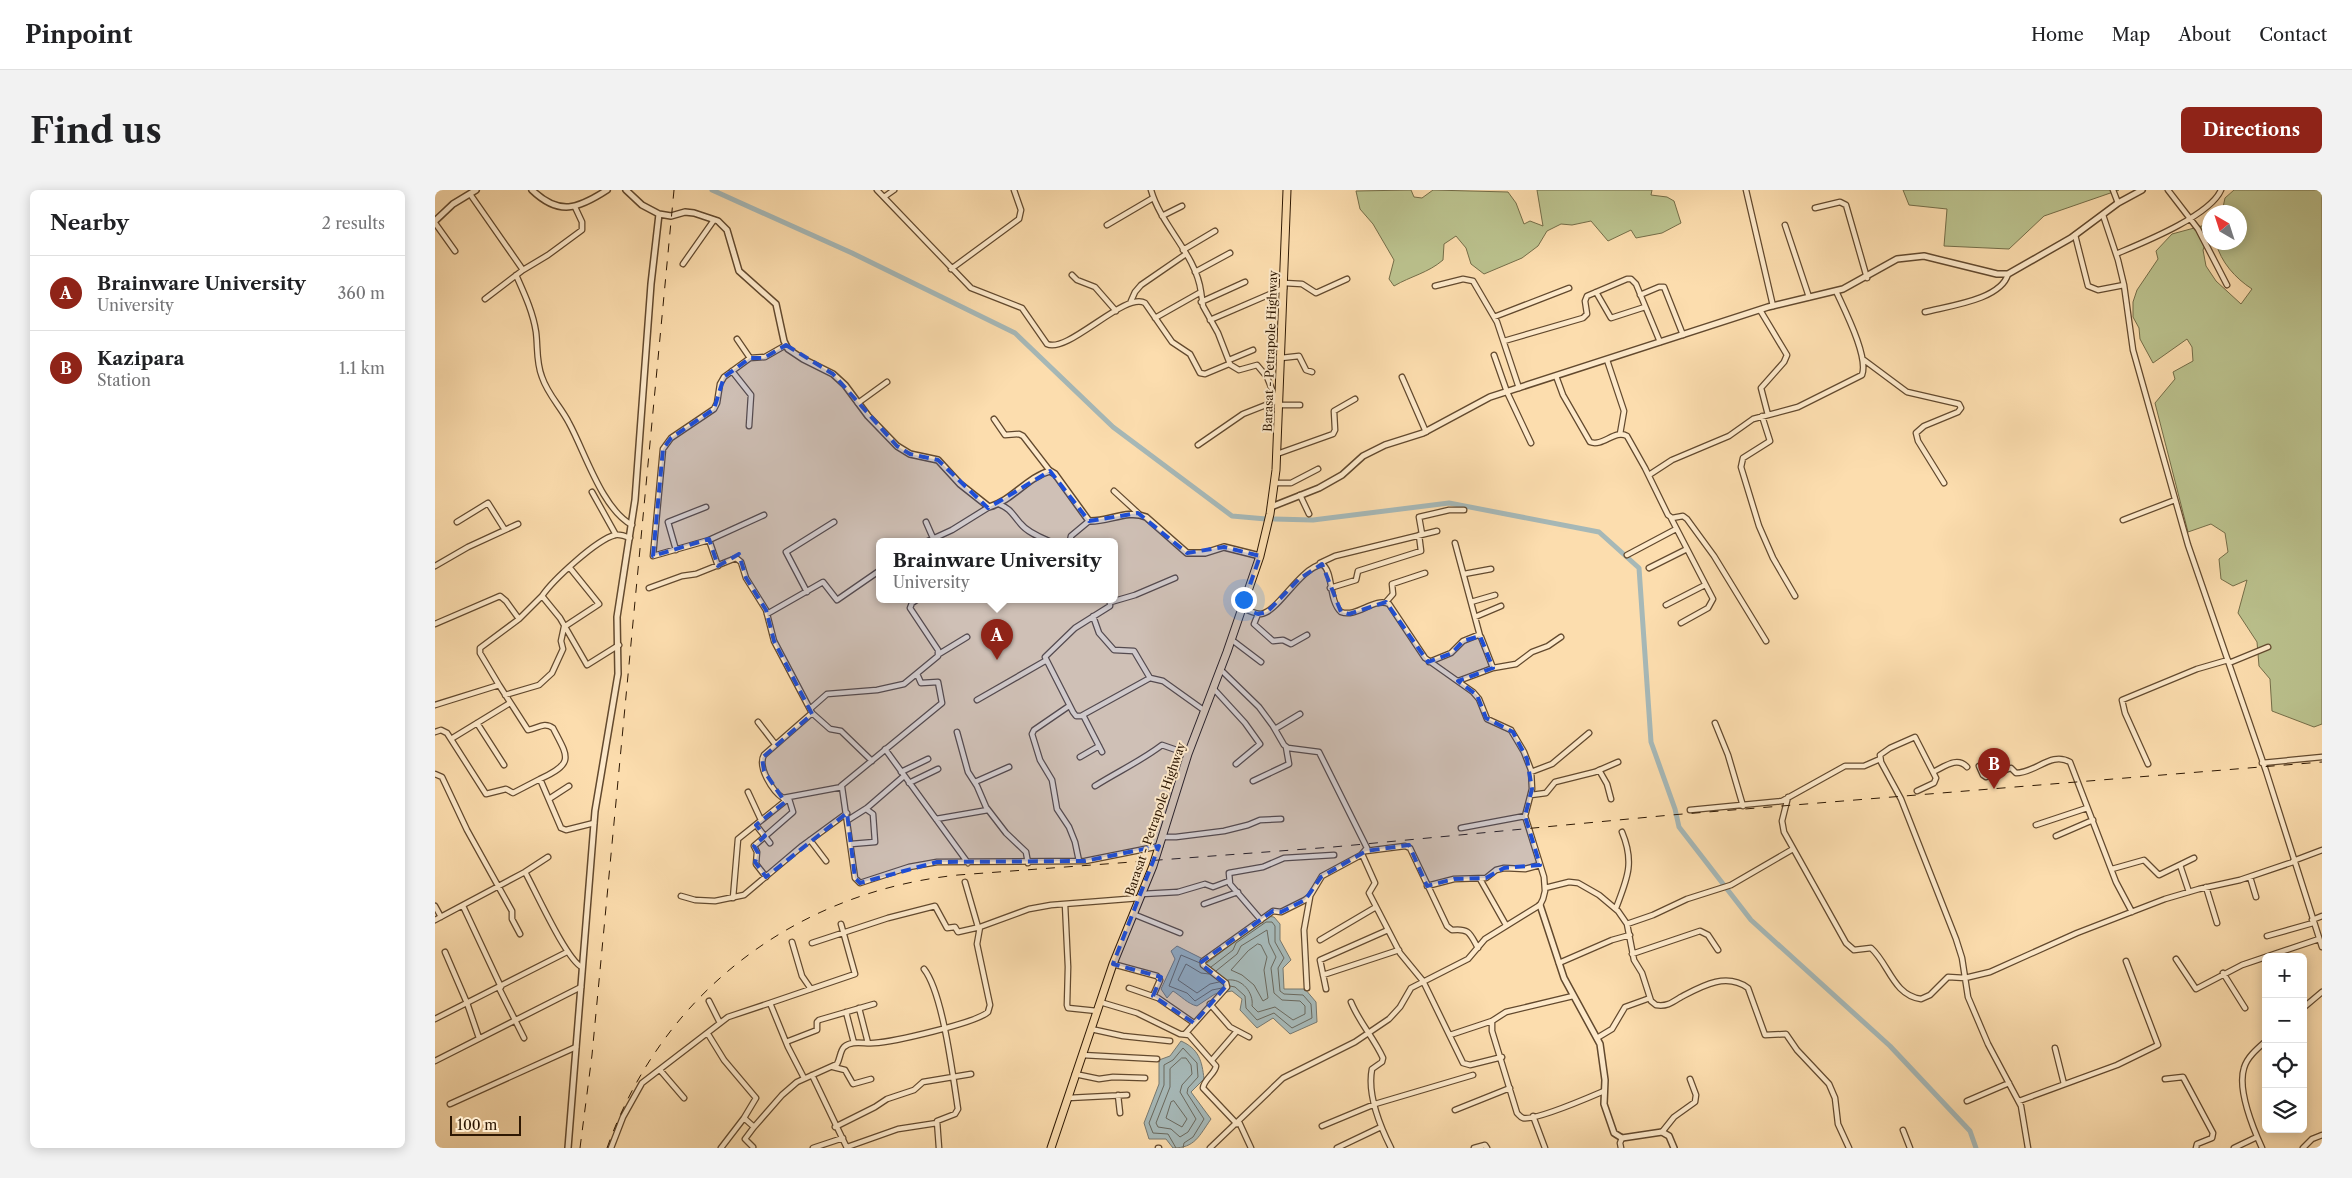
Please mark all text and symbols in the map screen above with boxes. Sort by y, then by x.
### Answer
text: Pinpoint [25,20,132,49]
text: Home [2031,24,2084,46]
text: Map [2112,24,2150,46]
text: About [2178,24,2231,46]
text: Contact [2259,24,2327,46]
button: Directions [2181,107,2322,153]
text: Find us [30,109,162,152]
north arrow [2202,205,2247,250]
text: Nearby [50,210,129,235]
text: 2 results [322,213,385,233]
street label: Barasat - Petrapole Highway [1260,270,1280,432]
text: Brainware University [97,272,306,295]
text: A [60,283,72,303]
text: 360 m [338,283,385,303]
text: University [97,295,174,315]
text: Kazipara [97,347,185,370]
text: B [60,358,72,378]
text: 1.1 km [339,358,385,378]
text: Station [97,370,151,390]
popup [876,538,1118,603]
text: Brainware University [893,549,1101,572]
text: University [893,572,970,592]
your location [1231,587,1257,613]
pin: A [981,619,1013,660]
street label: Barasat - Petrapole Highway [1122,740,1189,898]
pin: B [1978,748,2010,789]
map controls [2262,953,2307,1133]
button: + [2262,953,2307,998]
button: − [2262,998,2307,1043]
button: locate [2262,1043,2307,1088]
button: layers [2262,1088,2307,1133]
scale bar [450,1113,521,1136]
text: 100 m [457,1116,497,1134]

